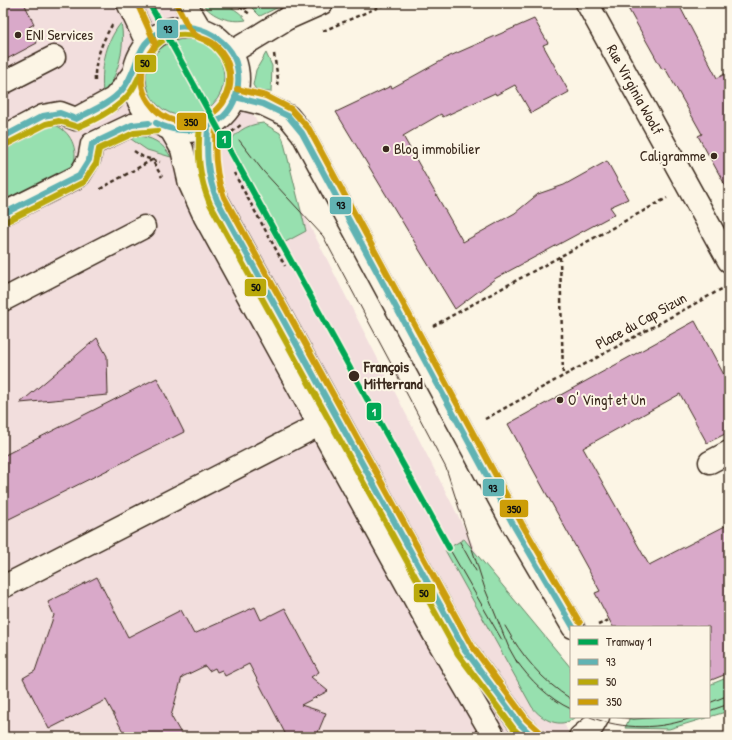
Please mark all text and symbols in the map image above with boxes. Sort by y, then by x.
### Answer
line badge: 93 [156,19,179,39]
text: 93 [164,22,173,36]
place label: ENI Services [26,24,93,45]
marker: ENI Services [13,30,23,40]
street label: Rue Virginia Woolf [602,41,669,139]
line badge: 50 [134,54,157,73]
text: 50 [140,56,150,70]
line badge: 350 [176,112,207,131]
text: 350 [184,115,198,129]
line badge: 1 [216,130,232,149]
text: 1 [222,132,226,146]
place label: Blog immobilier [394,138,480,159]
marker: Blog immobilier [381,144,391,154]
place label: Caligramme [640,145,706,166]
marker: Caligramme [709,151,719,161]
line badge: 93 [329,196,352,215]
text: 93 [337,198,346,212]
line badge: 50 [244,278,267,297]
text: 50 [251,280,261,294]
street label: Place du Cap Sizun [591,287,690,354]
place label: François Mitterrand [363,356,423,394]
marker: François Mitterrand [347,369,361,383]
place label: O' Vingt et Un [568,389,646,410]
marker: O' Vingt et Un [555,395,565,405]
line badge: 1 [366,402,382,421]
text: 1 [372,405,376,419]
line badge: 93 [482,478,505,497]
text: 93 [489,481,498,495]
line badge: 350 [499,499,529,518]
text: 350 [507,502,521,516]
line badge: 50 [413,583,436,603]
text: 50 [419,586,429,600]
legend [570,626,710,718]
text: Tramway 1 [606,633,652,650]
text: 93 [606,653,616,670]
text: 50 [606,673,616,690]
text: 350 [606,693,622,710]

